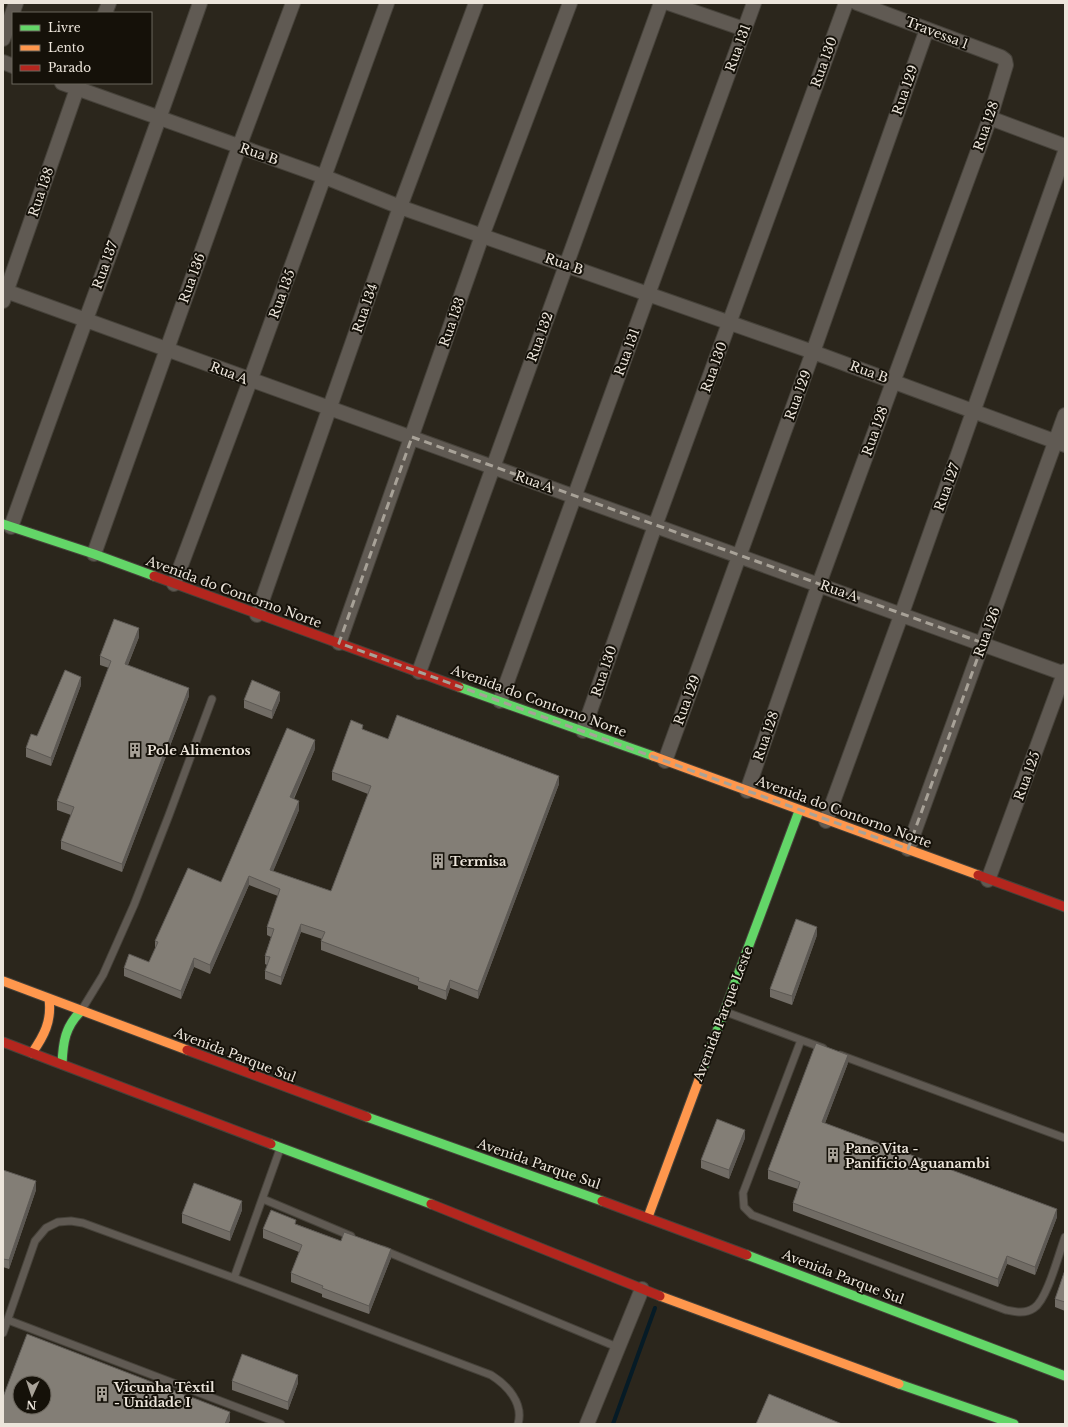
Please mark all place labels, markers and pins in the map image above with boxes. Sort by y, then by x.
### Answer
building icon: Pole Alimentos [126,741,144,759]
place label: Pole Alimentos [147,742,251,759]
building icon: Termisa [429,852,447,870]
place label: Termisa [450,853,507,870]
place label: Pane Vita - Panifício Aguanambi [845,1140,990,1172]
building icon: Pane Vita - Panifício Aguanambi [824,1146,842,1164]
place label: Vicunha Têxtil - Unidade I [113,1379,215,1411]
building icon: Vicunha Têxtil - Unidade I [93,1385,111,1403]

